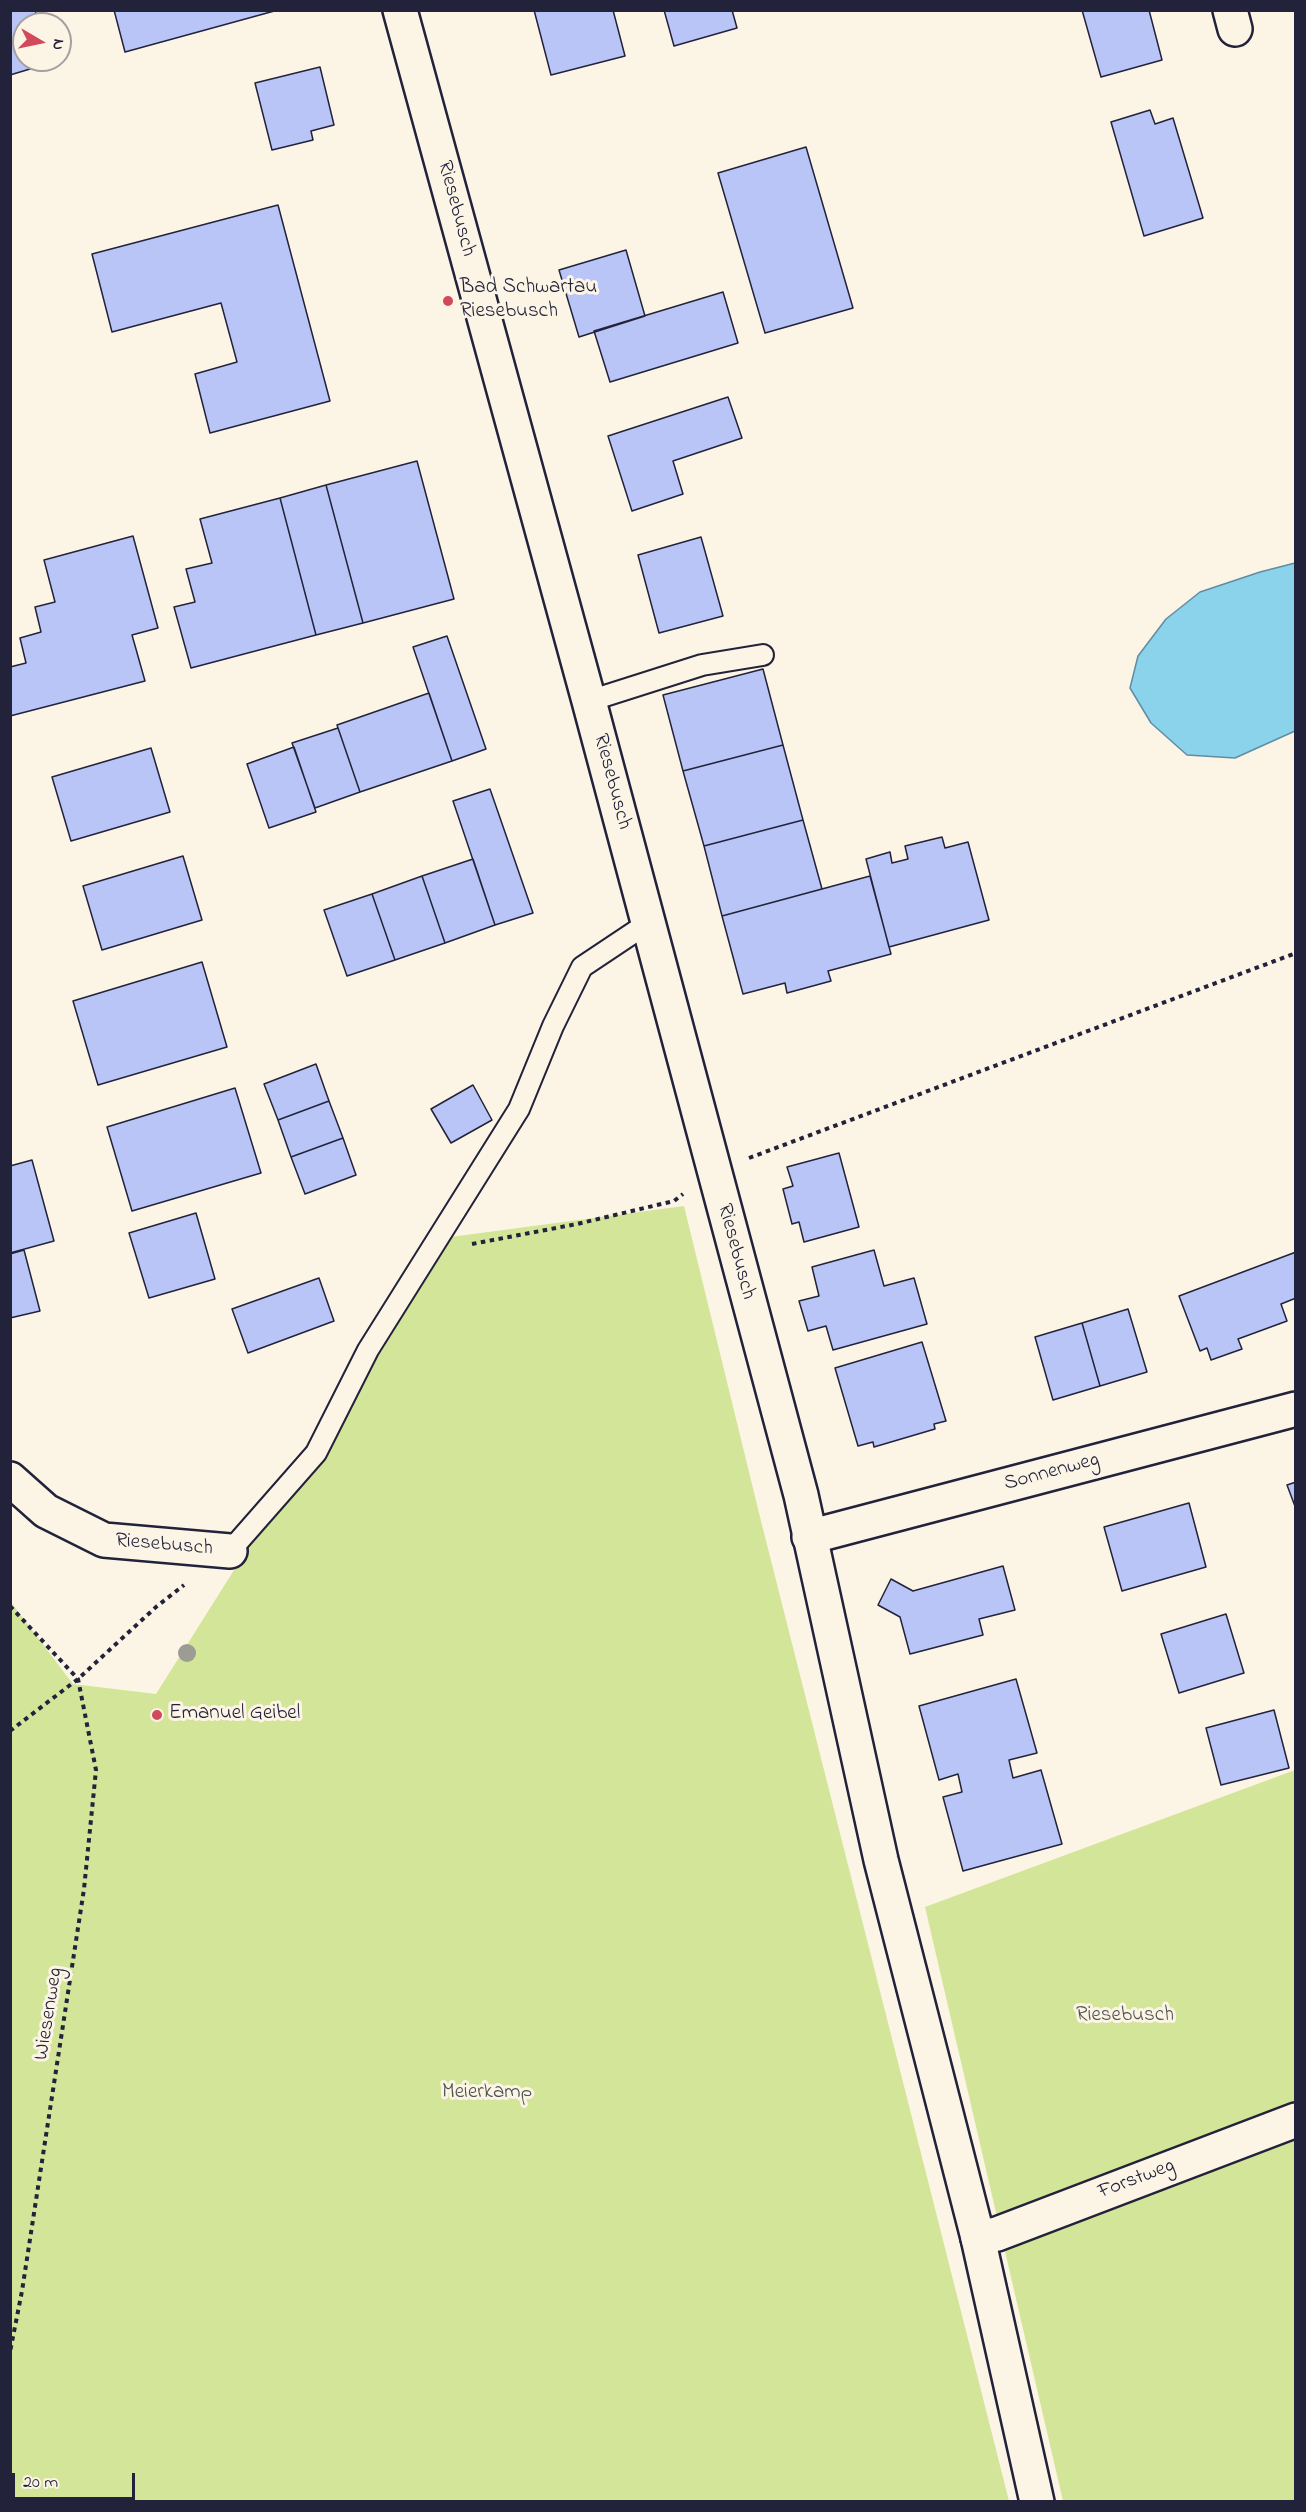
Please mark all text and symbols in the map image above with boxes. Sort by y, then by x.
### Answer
north arrow [12,12,72,72]
text: N [45,37,71,52]
street label: Riesebusch [430,158,480,260]
place label: Bad Schwartau Riesebusch [460,276,597,326]
marker: Bad Schwartau Riesebusch [441,294,455,308]
street label: Riesebusch [586,731,636,833]
street label: Riesebusch [710,1201,760,1303]
street label: Sonnenweg [1002,1448,1102,1498]
street label: Riesebusch [114,1529,214,1563]
place label: Emanuel Geibel [169,1702,300,1728]
marker: Emanuel Geibel [150,1708,164,1722]
street label: Wiesenweg [30,1966,70,2062]
park label: Riesebusch [1076,2004,1174,2030]
park label: Meierkamp [442,2081,532,2107]
street label: Forstweg [1095,2154,1179,2206]
scale bar [15,2461,138,2499]
text: 20 m [23,2470,58,2496]

